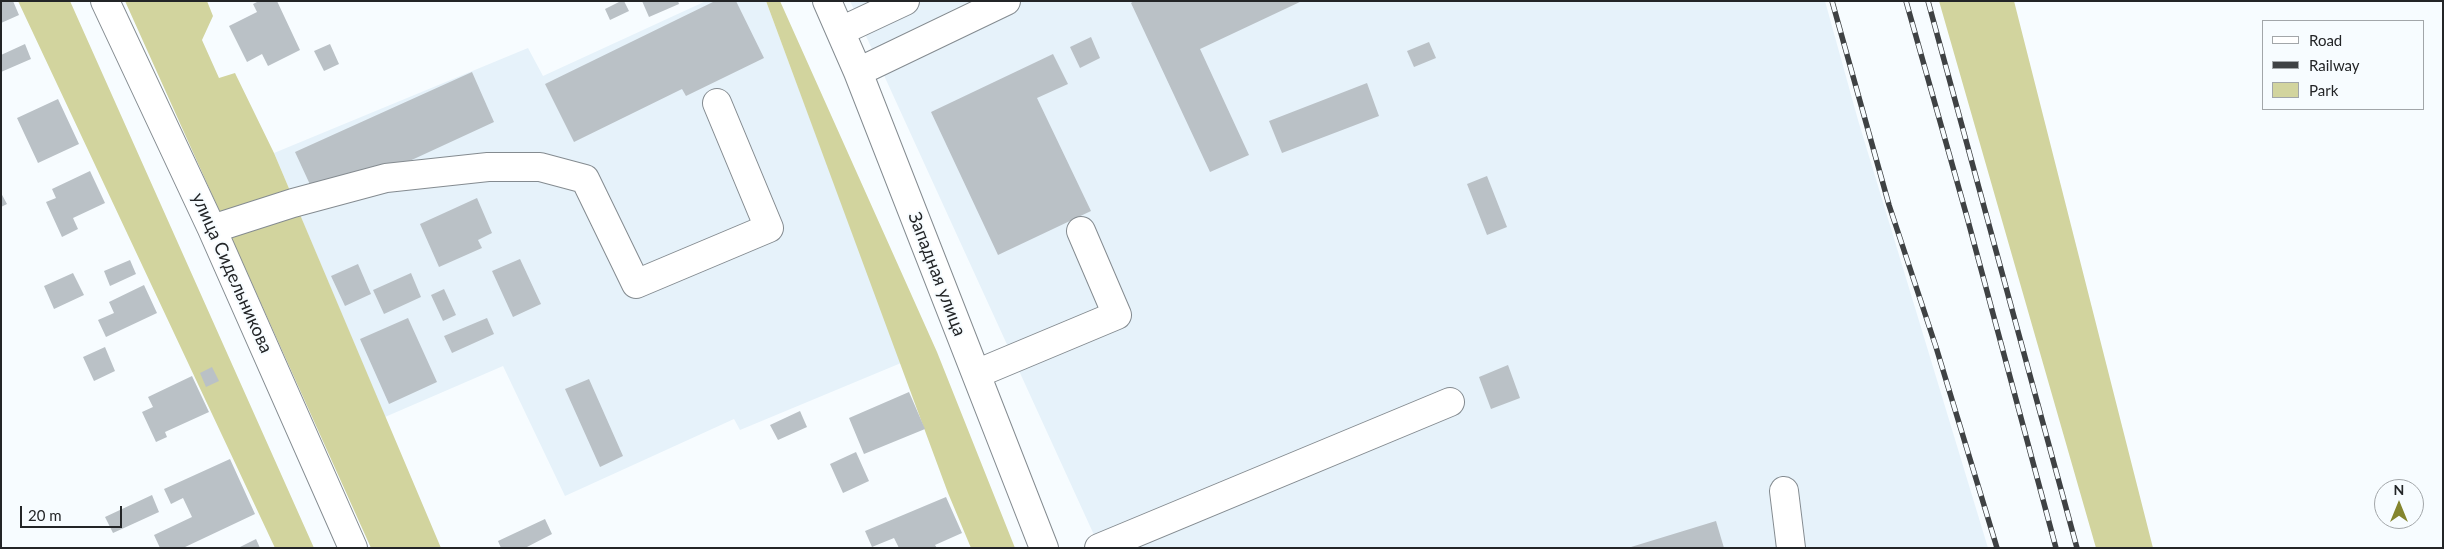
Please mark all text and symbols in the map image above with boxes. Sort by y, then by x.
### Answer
legend [2262,20,2424,110]
text: Road [2309,31,2342,49]
text: Railway [2309,56,2360,74]
text: Park [2309,81,2338,99]
street label: улица Сидельникова [187,189,277,357]
street label: Западная улица [903,209,971,339]
north arrow [2374,479,2424,529]
text: N [2394,481,2404,498]
scale bar [22,496,125,528]
text: 20 m [28,506,62,524]

